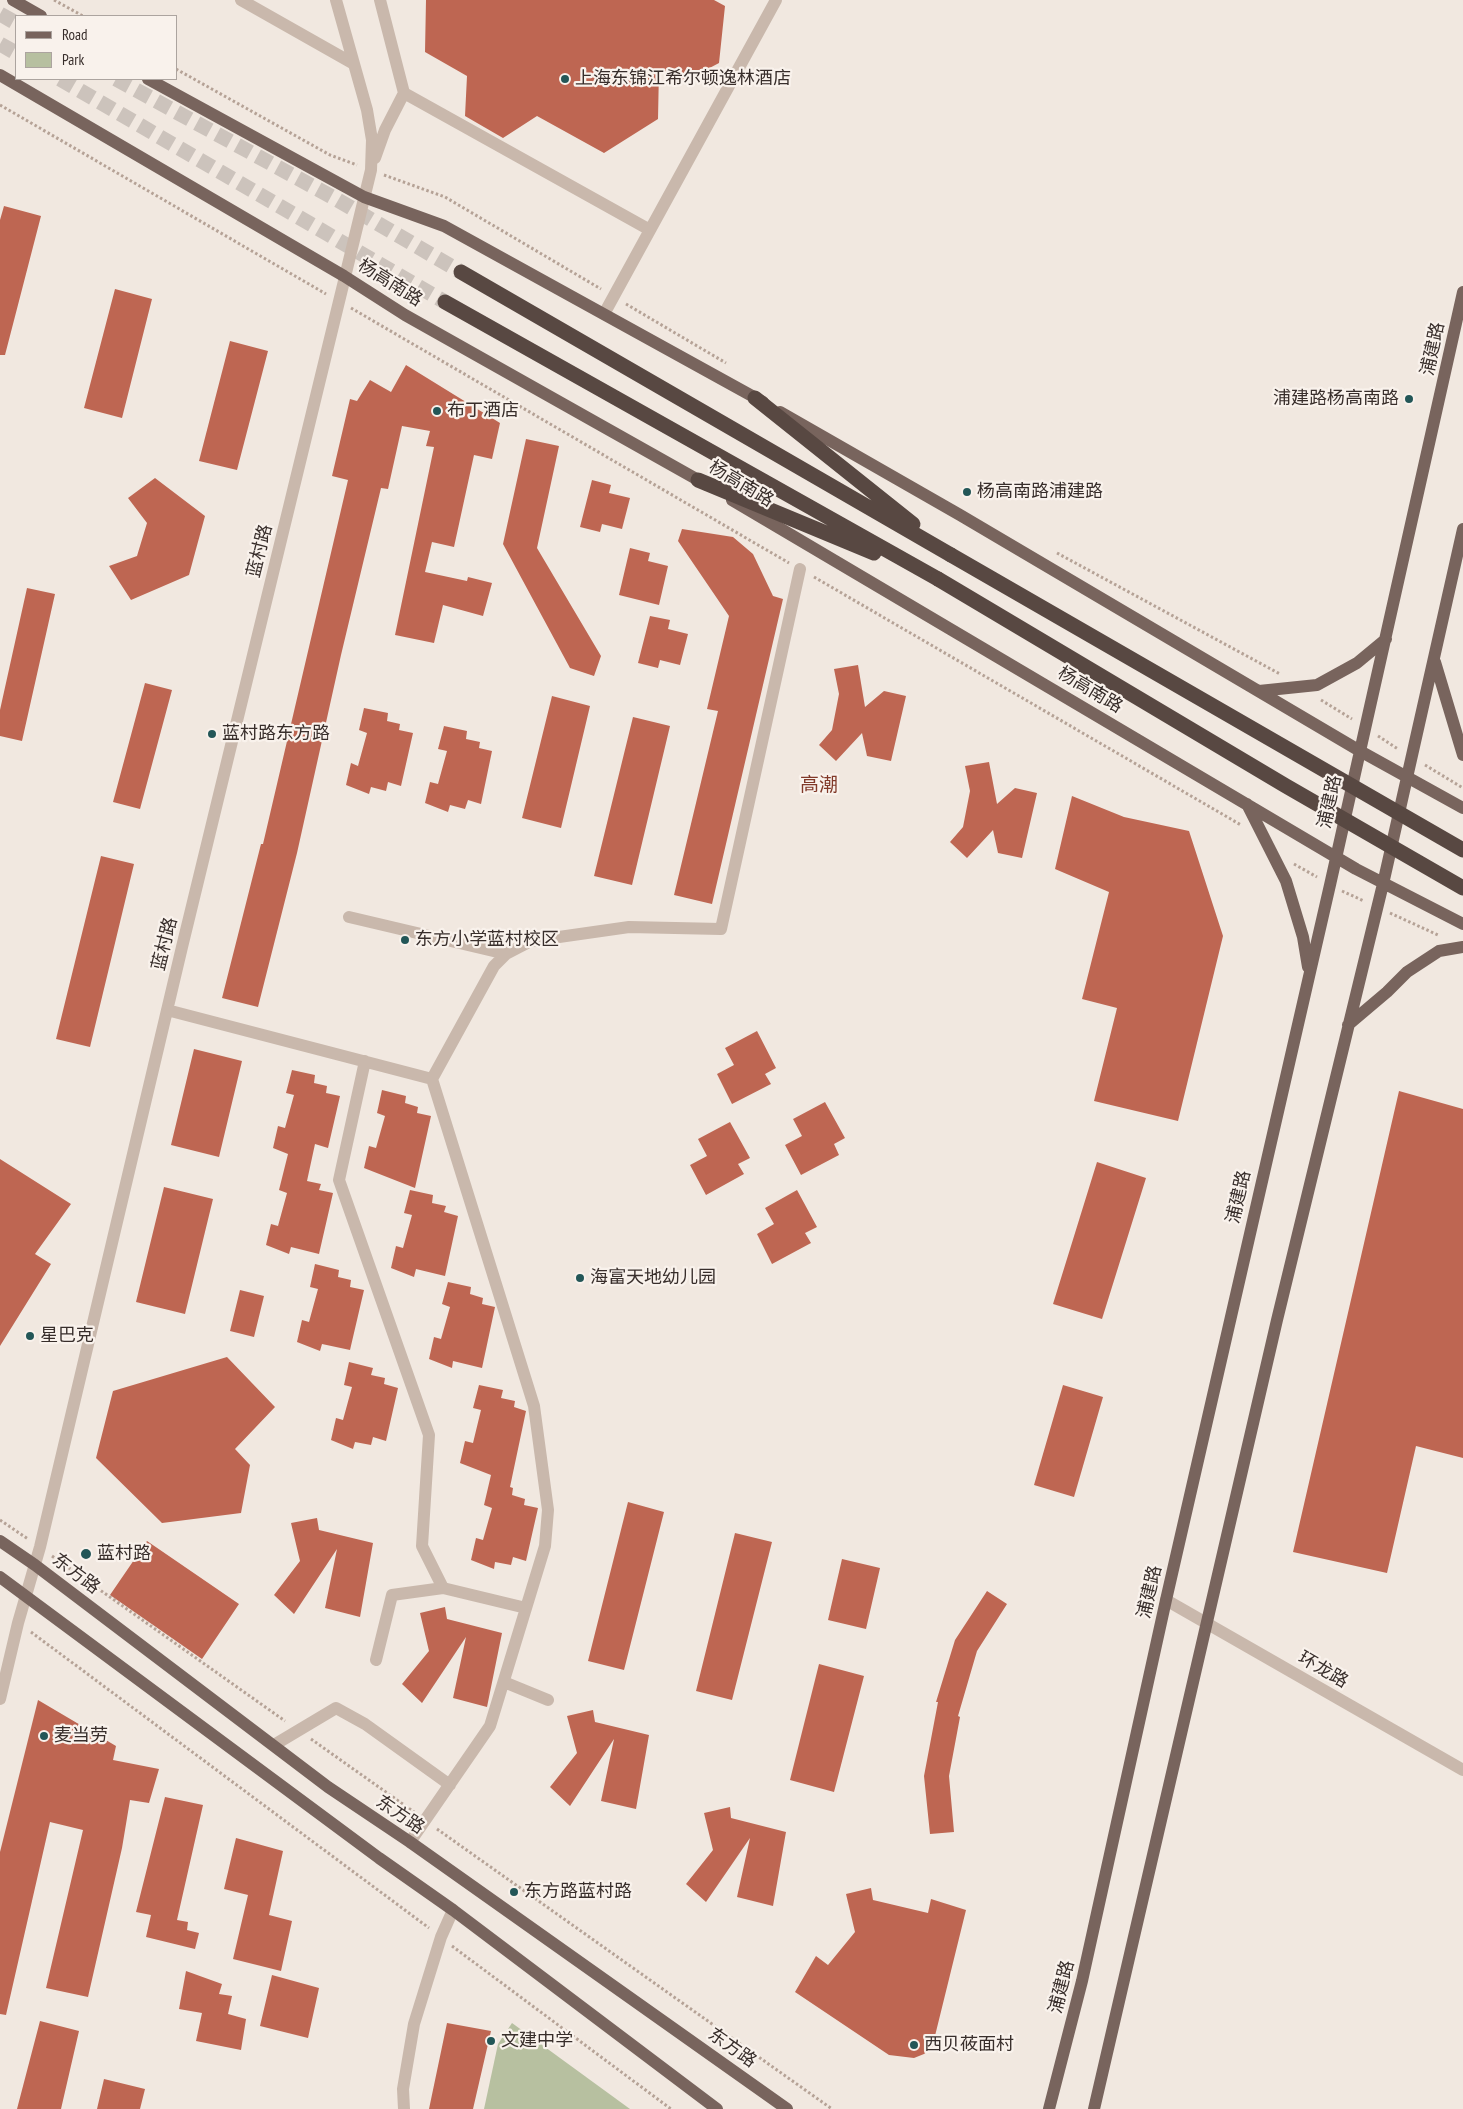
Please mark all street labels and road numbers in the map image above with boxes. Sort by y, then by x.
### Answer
street label: 杨高南路 [354,255,426,311]
street label: 浦建路 [1417,320,1449,378]
street label: 杨高南路 [705,456,777,512]
street label: 蓝村路 [243,522,277,580]
street label: 杨高南路 [1054,662,1126,718]
street label: 浦建路 [1314,773,1346,831]
street label: 蓝村路 [148,915,182,973]
street label: 浦建路 [1222,1168,1256,1226]
street label: 东方路 [48,1549,104,1599]
street label: 浦建路 [1133,1563,1167,1621]
street label: 环龙路 [1294,1647,1352,1693]
street label: 东方路 [372,1791,428,1839]
street label: 浦建路 [1045,1958,1079,2016]
street label: 东方路 [704,2024,760,2072]

